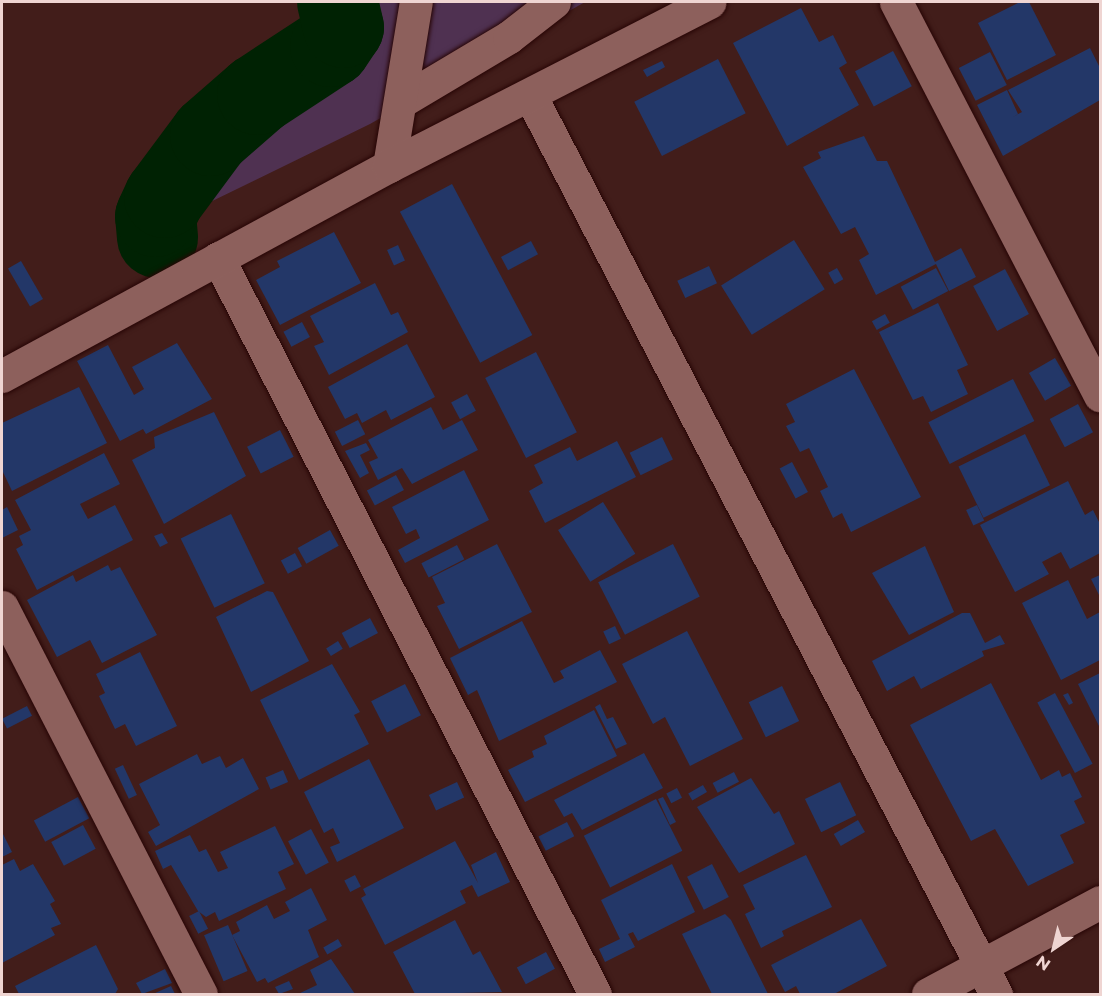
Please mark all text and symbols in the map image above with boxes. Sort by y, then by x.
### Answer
north arrow [1024,918,1084,978]
text: N [1033,952,1054,975]

